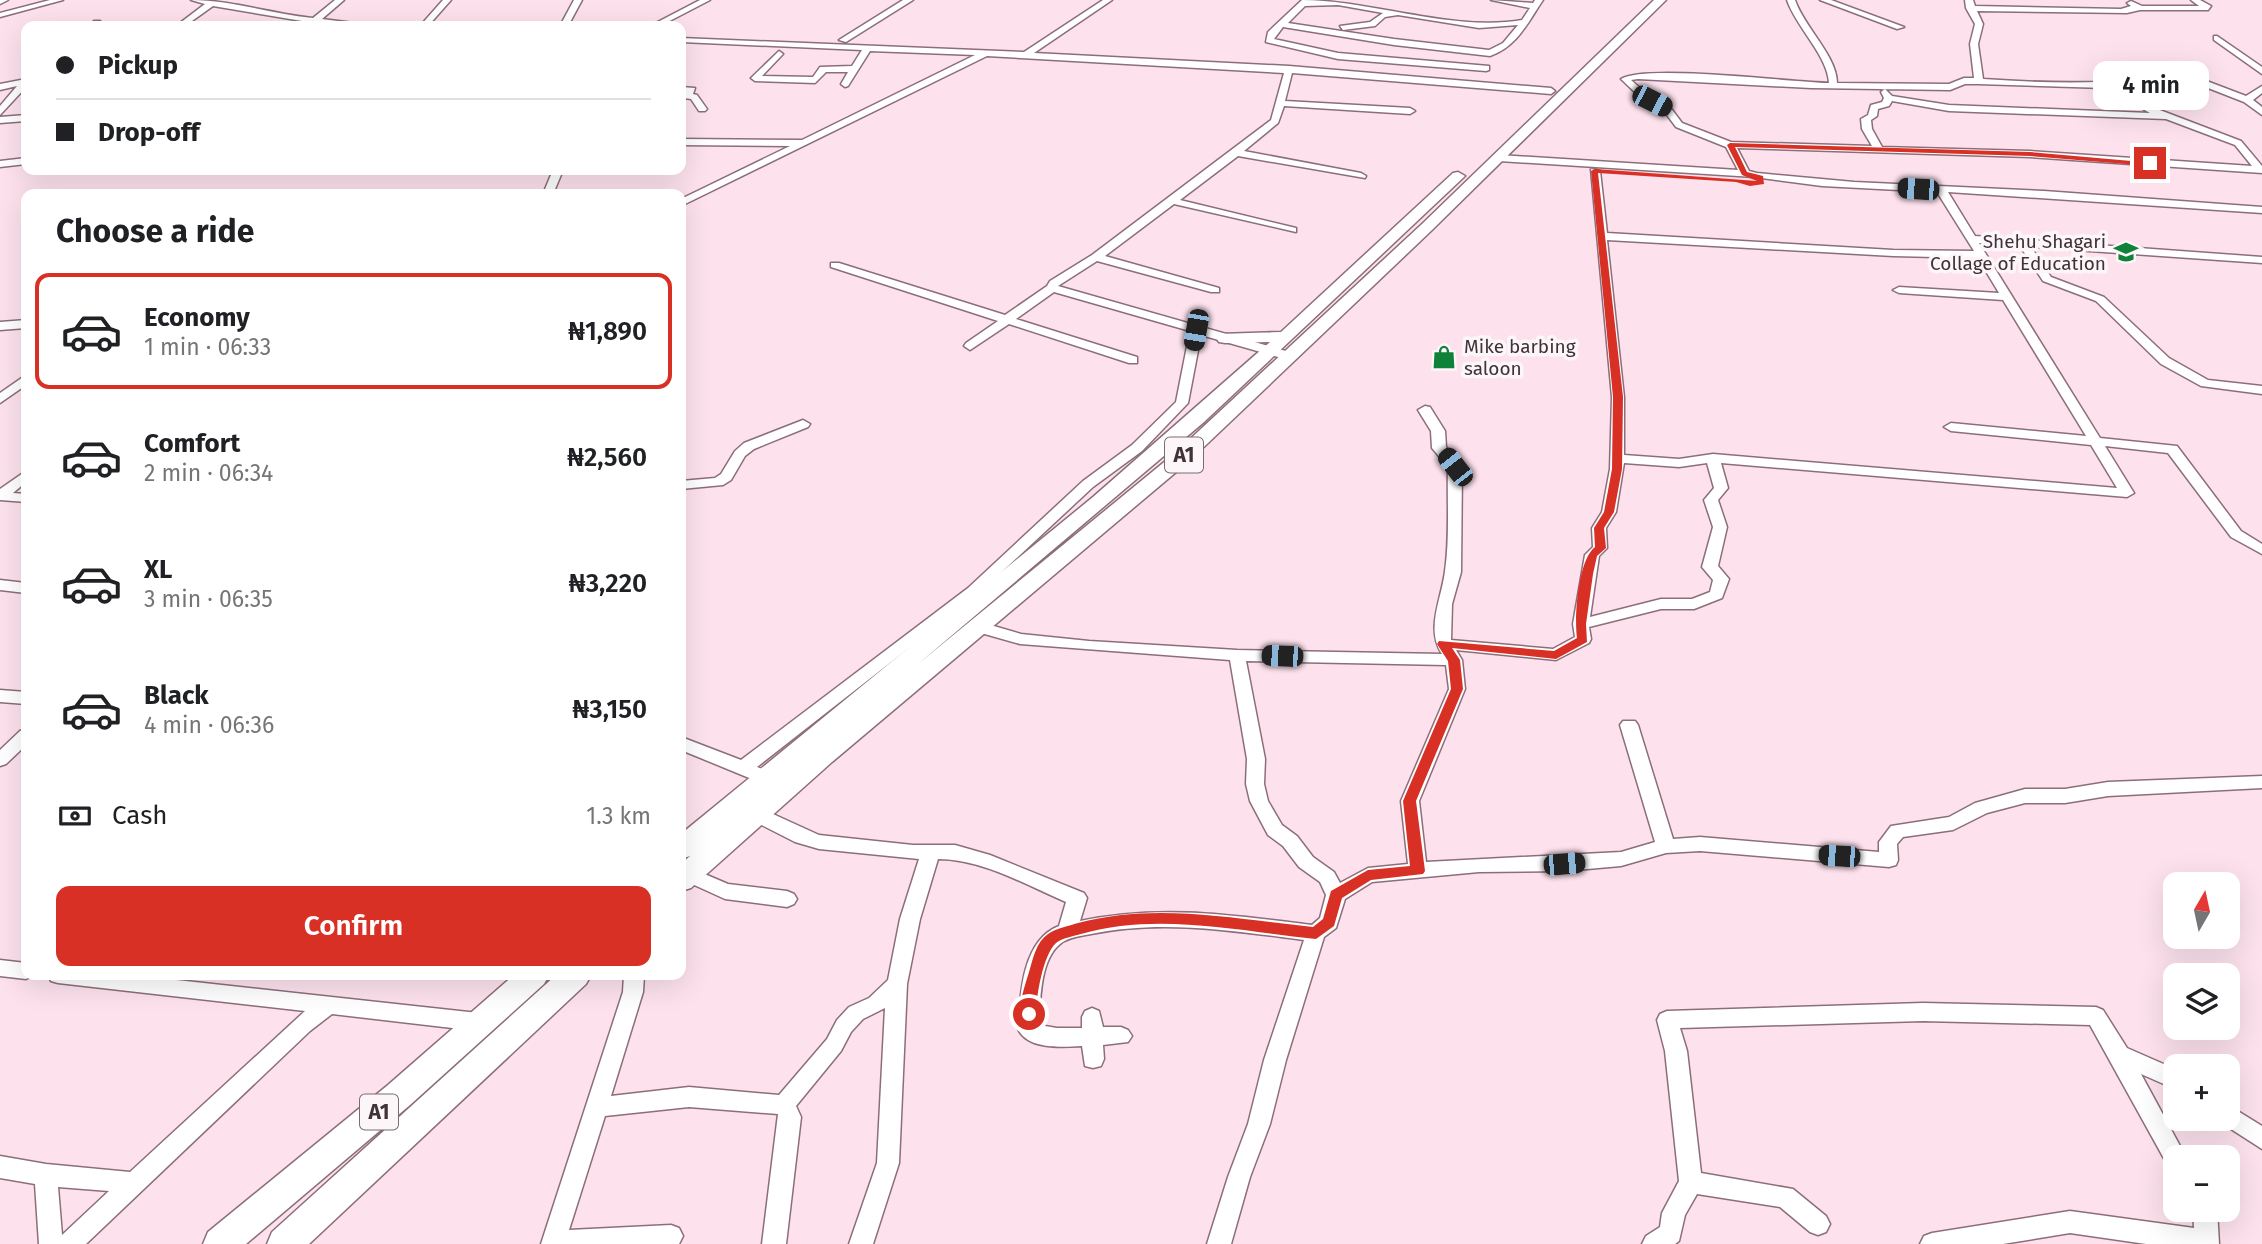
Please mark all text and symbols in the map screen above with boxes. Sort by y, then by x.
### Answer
text: Pickup [98,50,178,81]
callout: 4 min [2092,61,2208,110]
text: 4 min [2122,71,2180,99]
car [1629,82,1676,120]
text: Drop-off [98,117,200,148]
route end [2134,147,2166,179]
car [1897,177,1940,201]
text: Choose a ride [56,212,254,250]
place label: Shehu Shagari Collage of Education [1930,230,2106,275]
school or university icon: Shehu Shagari Collage of Education [2112,238,2140,266]
icon: car [60,300,123,363]
text: Economy [144,302,250,333]
car [1183,307,1210,353]
text: ₦1,890 [568,316,647,347]
text: 1 min · 06:33 [144,333,271,361]
place label: Mike barbing saloon [1464,335,1576,380]
shop icon: Mike barbing saloon [1430,343,1458,371]
icon: car [60,426,123,489]
text: Comfort [144,428,240,459]
road number: A1 [1165,438,1203,472]
text: ₦2,560 [567,442,647,473]
car [1434,444,1477,490]
text: 2 min · 06:34 [144,459,273,487]
icon: car [60,552,123,615]
text: XL [144,554,172,585]
text: ₦3,220 [569,568,647,599]
text: 3 min · 06:35 [144,585,273,613]
car [1261,645,1304,667]
icon: car [60,678,123,741]
text: Black [144,680,209,711]
text: ₦3,150 [572,694,647,725]
text: 4 min · 06:36 [144,711,274,739]
icon: cash [56,797,94,835]
text: Cash [112,800,168,831]
text: 1.3 km [586,802,651,830]
car [1818,844,1861,868]
car [1543,852,1586,876]
north arrow [2163,872,2240,948]
map controls [2163,872,2240,1222]
button: Confirm [56,886,651,966]
button: layers [2163,963,2240,1040]
route start [1013,998,1045,1030]
button: + [2163,1054,2240,1131]
road number: A1 [360,1094,398,1130]
button: − [2163,1145,2240,1222]

